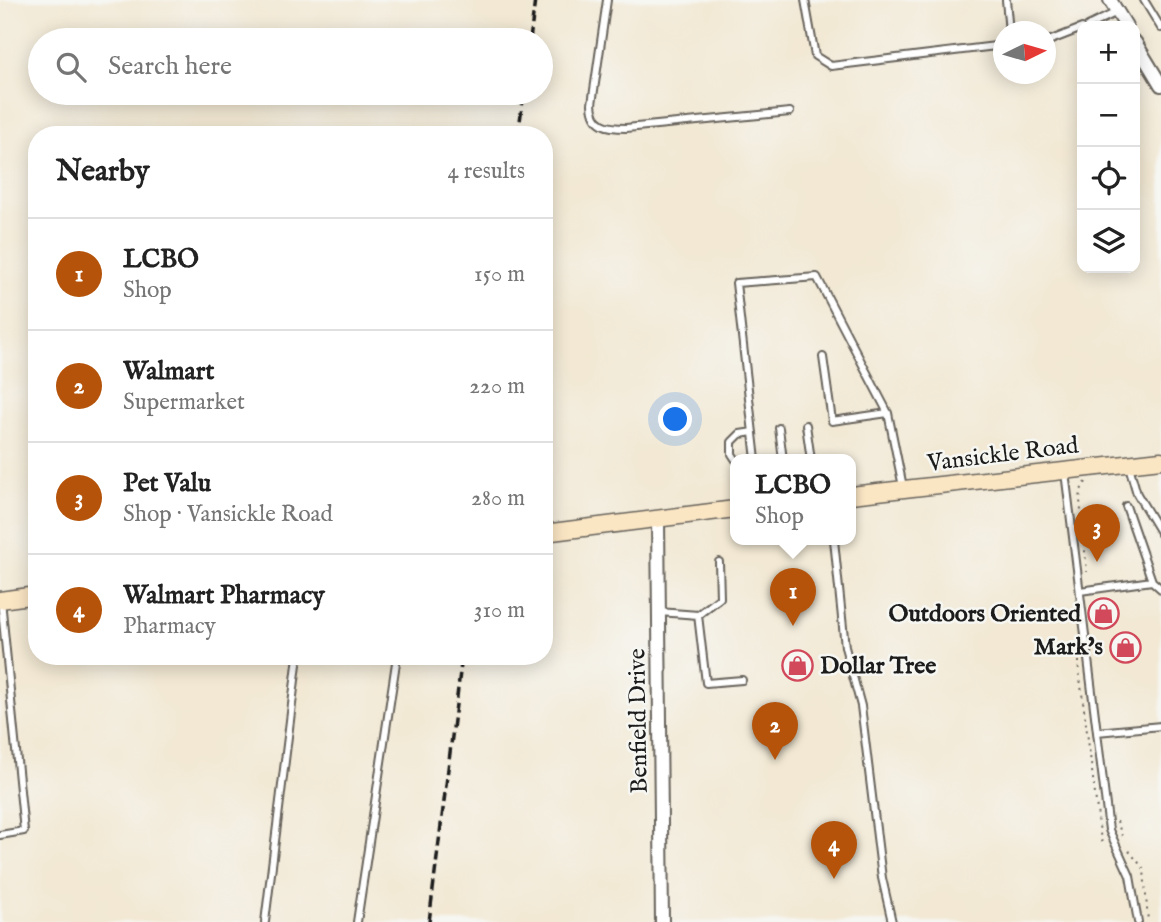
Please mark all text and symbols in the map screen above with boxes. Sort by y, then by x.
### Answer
north arrow [993,21,1056,84]
map controls [1077,21,1140,273]
button: + [1077,21,1140,84]
search box [28,28,553,105]
icon: search [52,48,90,86]
text: Search here [108,50,232,83]
button: − [1077,84,1140,147]
button: locate [1077,147,1140,210]
text: Nearby [56,153,149,191]
text: 4 results [447,157,525,186]
button: layers [1077,210,1140,273]
text: LCBO [123,243,199,276]
text: 1 [75,260,83,289]
text: 150 m [474,260,525,289]
text: Shop [123,276,172,305]
text: Walmart [123,355,214,388]
text: 2 [74,372,84,401]
text: 220 m [469,372,525,401]
text: Supermarket [123,388,245,417]
your location [658,402,692,436]
street label: Vansickle Road [925,430,1081,480]
popup [730,454,856,545]
text: Pet Valu [123,467,211,500]
text: LCBO [755,469,831,502]
text: 3 [75,484,83,513]
text: 280 m [471,484,525,513]
text: Shop · Vansickle Road [123,500,333,529]
text: Shop [755,502,804,531]
pin: 3 [1074,504,1120,562]
pin: 1 [770,568,816,626]
text: Walmart Pharmacy [123,579,325,612]
text: 4 [73,596,85,625]
text: 310 m [474,596,525,625]
shop icon: Outdoors Oriented [1087,597,1121,631]
place label: Outdoors Oriented [889,599,1082,630]
text: Pharmacy [123,612,216,641]
shop icon: Mark's [1109,630,1143,664]
place label: Mark's [1034,632,1104,663]
street label: Benfield Drive [622,648,656,794]
shop icon: Dollar Tree [780,649,814,683]
place label: Dollar Tree [820,651,936,682]
pin: 2 [752,702,798,760]
pin: 4 [811,821,857,879]

